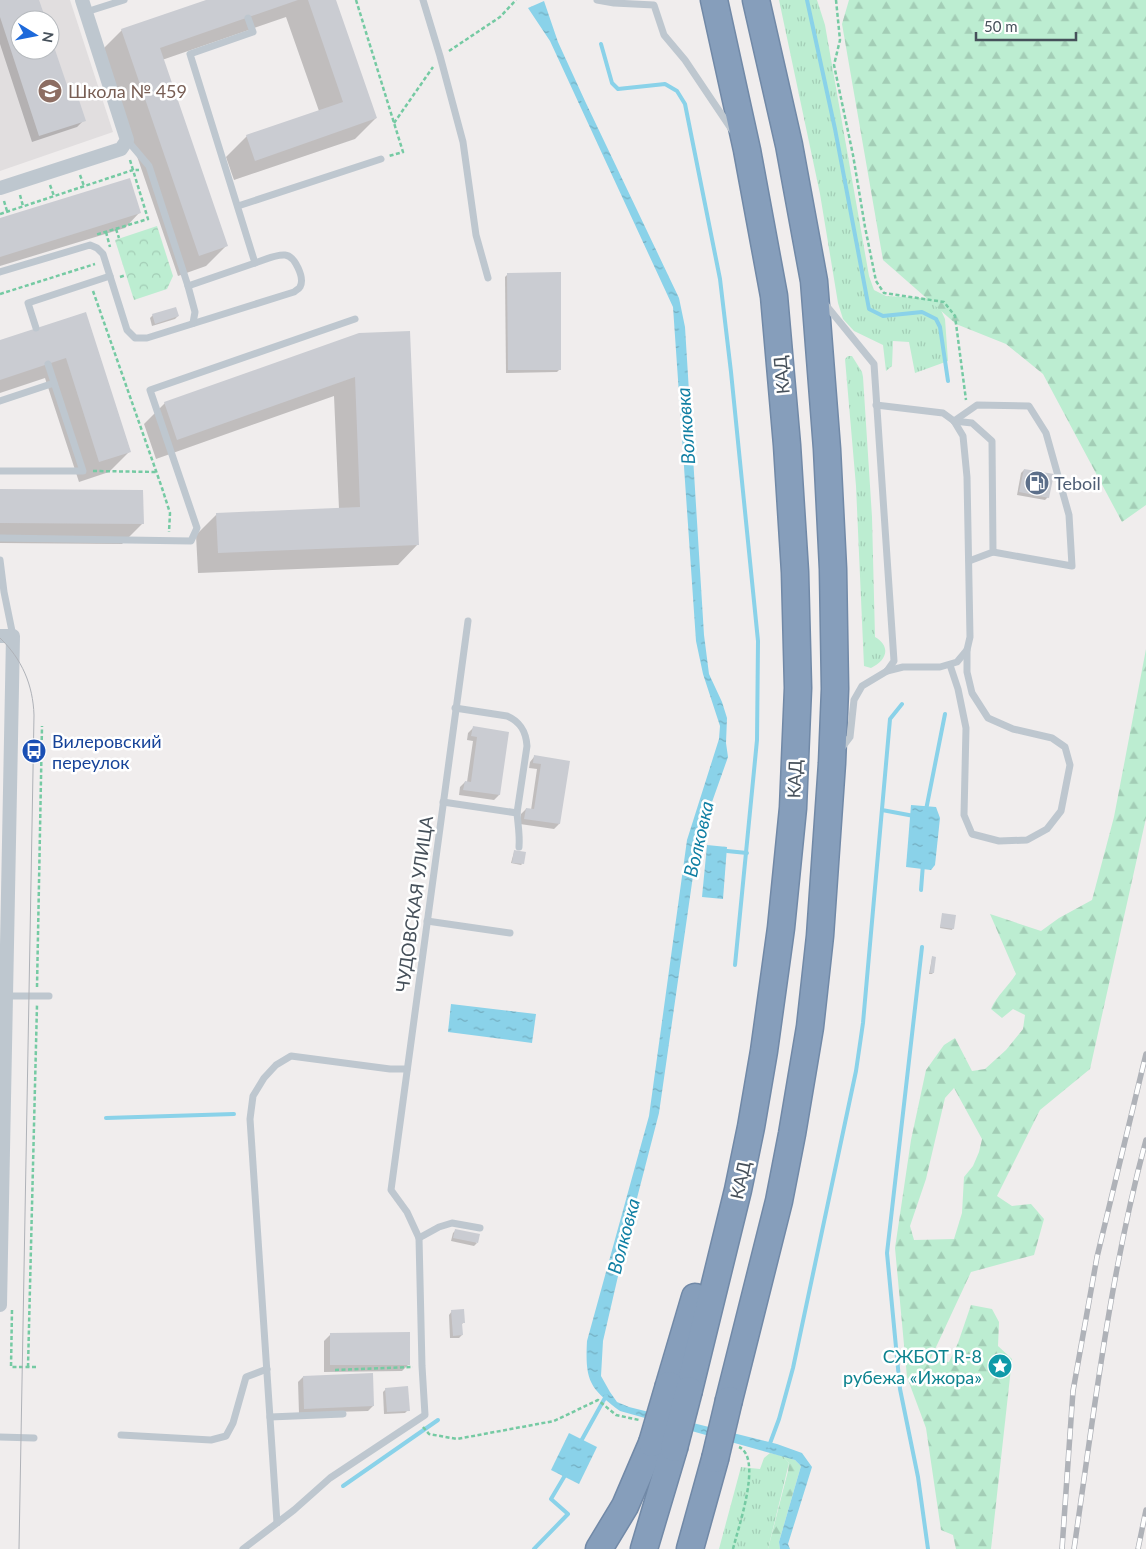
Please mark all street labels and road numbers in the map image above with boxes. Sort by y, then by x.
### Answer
street label: КАД [768,355,794,395]
street label: КАД [782,759,806,799]
street label: ЧУДОВСКАЯ УЛИЦА [391,814,437,994]
street label: КАД [725,1159,755,1201]

